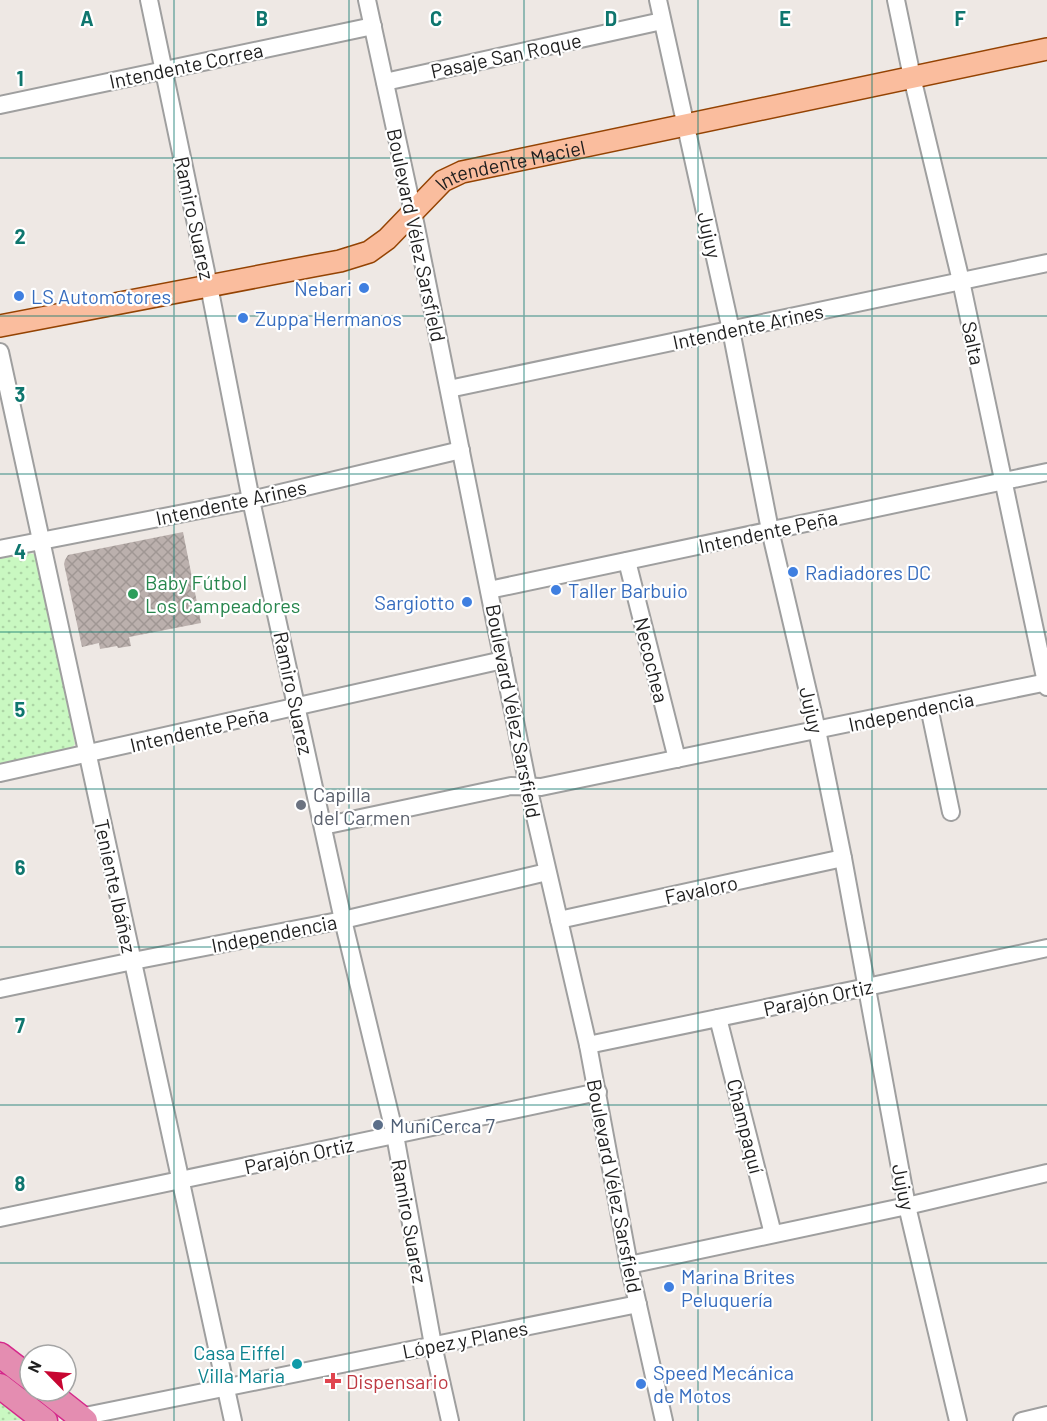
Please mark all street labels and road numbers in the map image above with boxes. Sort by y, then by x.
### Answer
street label: Pasaje San Roque [428,27,584,83]
street label: Intendente Correa [107,37,265,93]
street label: Boulevard Vélez Sarsfield [383,126,451,344]
street label: Intendente Maciel [429,134,587,194]
street label: Ramiro Suarez [170,154,220,282]
street label: Jujuy [693,209,727,261]
street label: Intendente Arines [670,298,826,354]
street label: Salta [958,319,990,367]
street label: Intendente Arines [153,474,309,530]
street label: Intendente Peña [696,505,840,557]
street label: Boulevard Vélez Sarsfield [481,602,547,820]
street label: Necochea [630,615,674,705]
street label: Ramiro Suarez [269,629,319,757]
street label: Jujuy [795,684,829,736]
street label: Independencia [846,686,976,736]
street label: Intendente Peña [127,701,271,757]
street label: Teniente Ibáñez [90,817,142,955]
street label: Favaloro [662,870,740,908]
street label: Independencia [209,909,339,957]
street label: Parajón Ortiz [761,974,875,1020]
street label: Champaquí [723,1076,769,1176]
street label: Boulevard Vélez Sarsfield [582,1077,648,1295]
street label: Parajón Ortiz [242,1132,356,1178]
street label: Ramiro Suarez [387,1157,433,1285]
street label: Jujuy [888,1162,920,1212]
street label: López y Planes [400,1315,530,1363]

